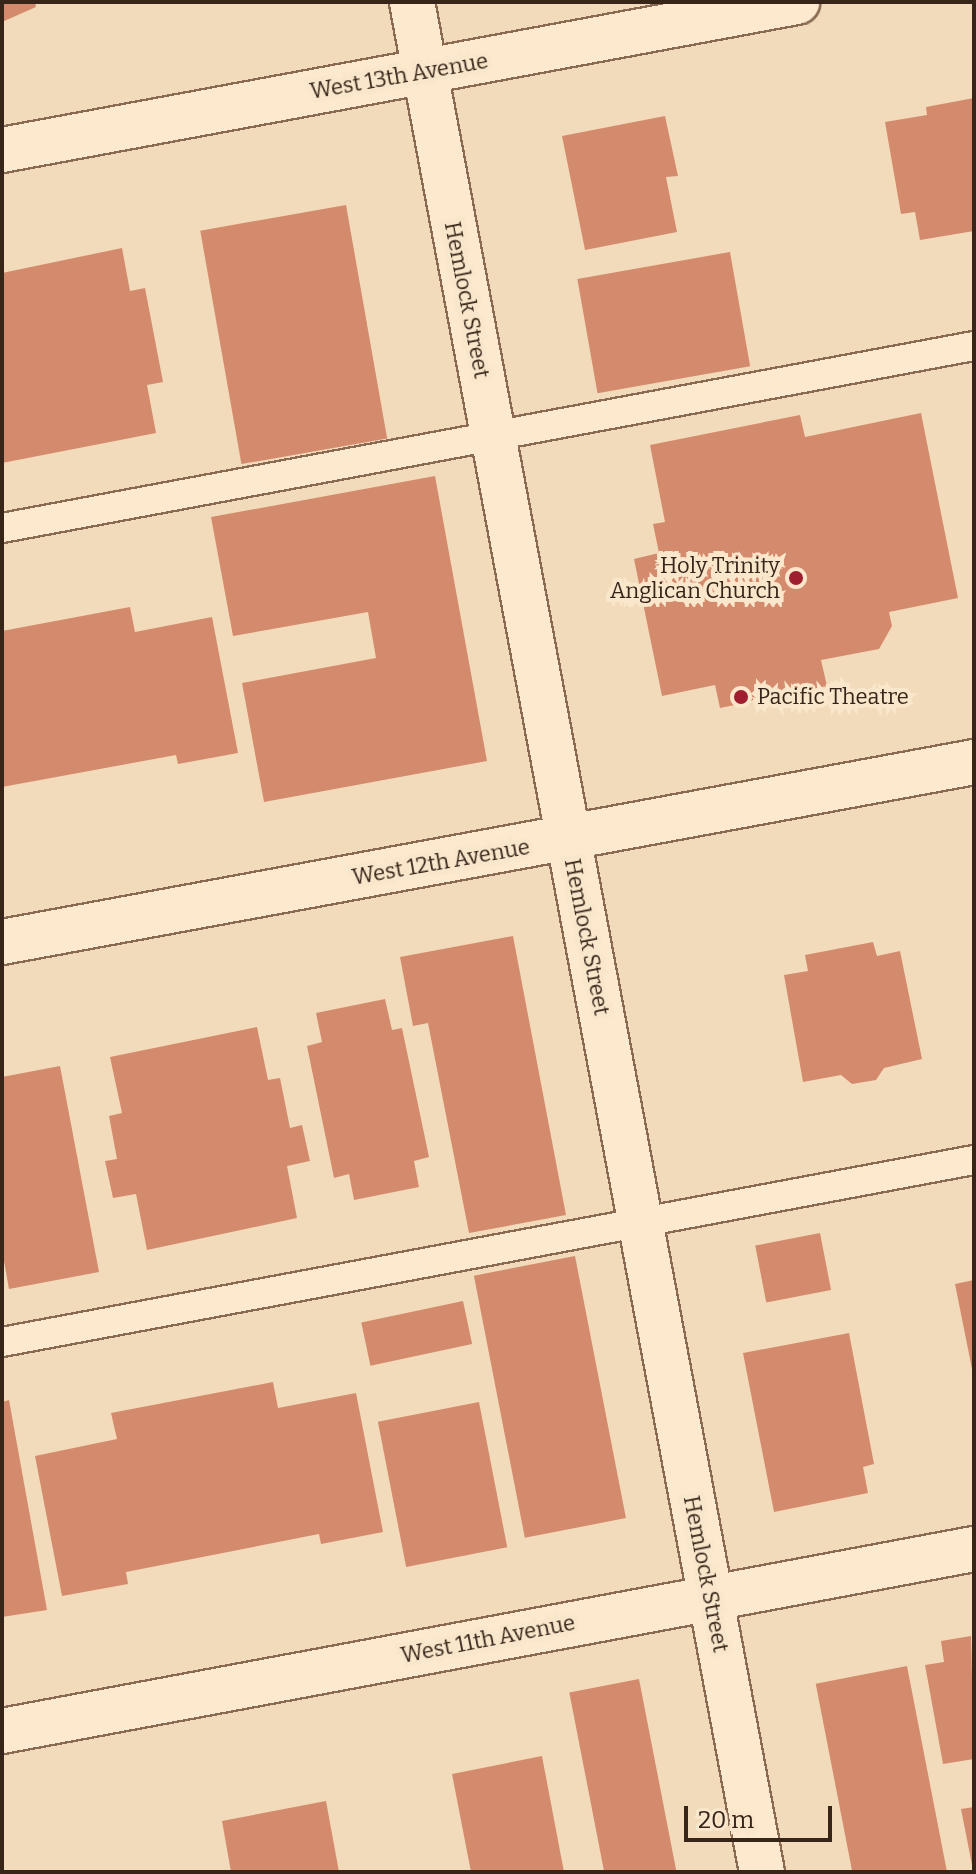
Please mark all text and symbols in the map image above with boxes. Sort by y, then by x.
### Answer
street label: West 13th Avenue [308,47,490,105]
street label: Hemlock Street [439,219,495,381]
place label: Holy Trinity Anglican Church [610,552,780,604]
marker: Holy Trinity Anglican Church [787,569,805,587]
place label: Pacific Theatre [757,684,909,710]
marker: Pacific Theatre [732,688,750,706]
street label: West 12th Avenue [350,833,532,891]
street label: Hemlock Street [559,856,615,1018]
street label: Hemlock Street [678,1493,734,1655]
street label: West 11th Avenue [399,1609,577,1669]
scale bar [688,1790,836,1840]
text: 20 m [698,1806,754,1834]

